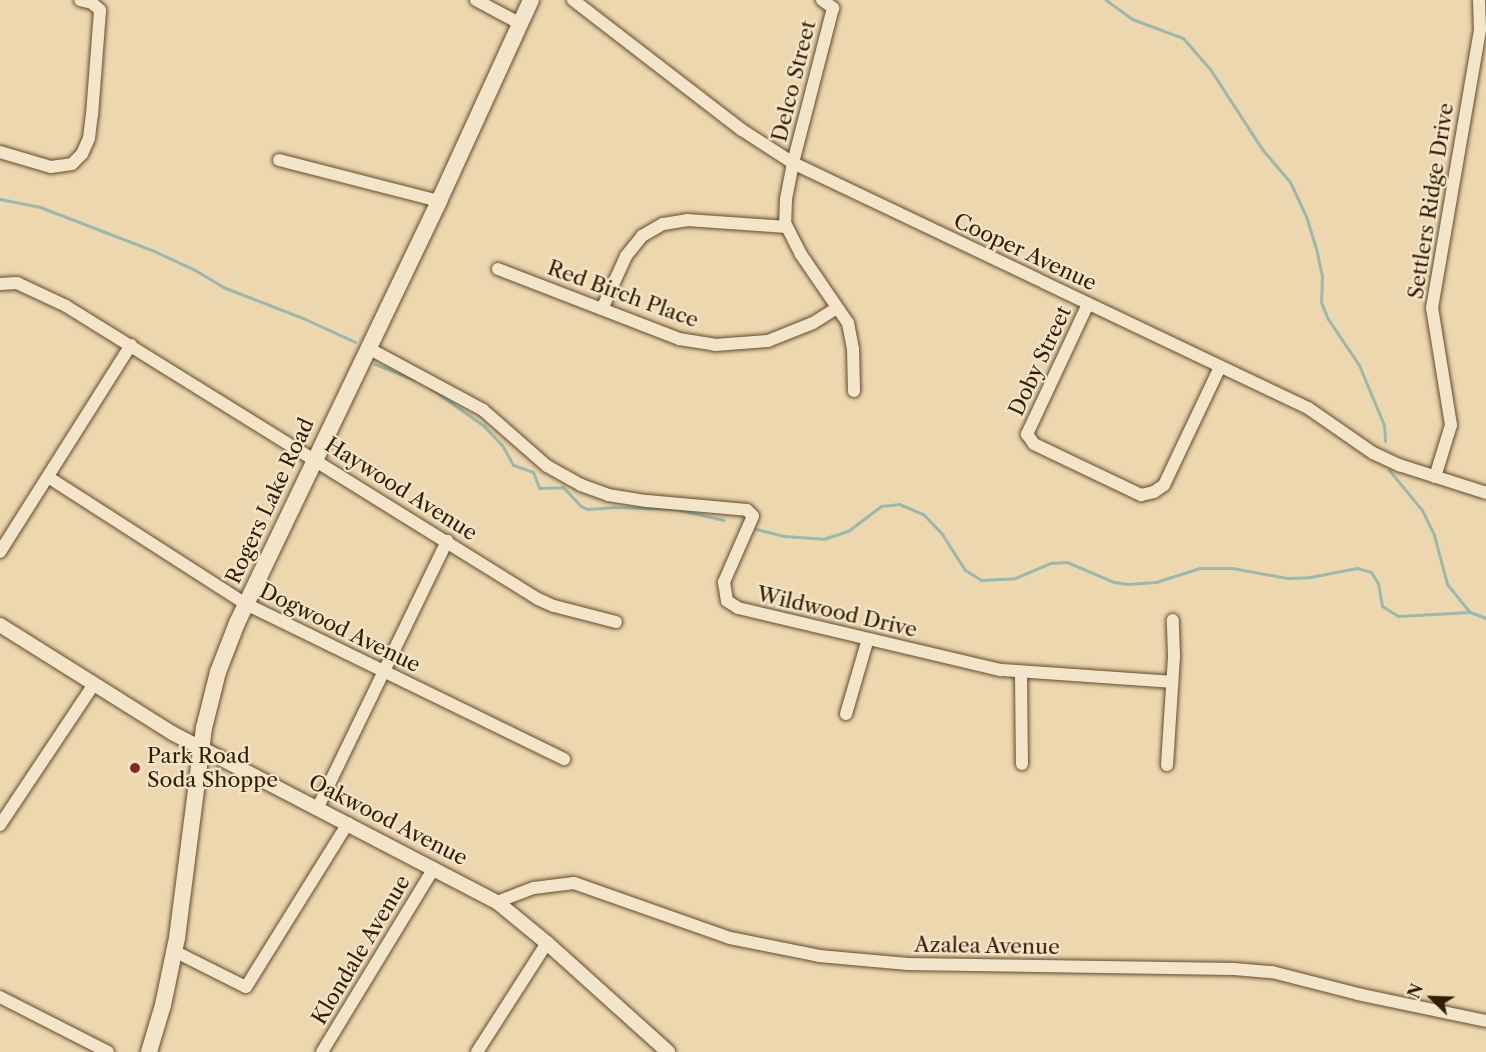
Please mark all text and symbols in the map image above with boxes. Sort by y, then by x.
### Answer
street label: Delco Street [767,18,821,144]
street label: Settlers Ridge Drive [1403,101,1459,301]
street label: Cooper Avenue [949,208,1101,296]
street label: Red Birch Place [544,255,702,333]
street label: Doby Street [1003,302,1077,420]
street label: Rogers Lake Road [221,414,319,588]
street label: Haywood Avenue [320,432,482,546]
street label: Dogwood Avenue [255,578,425,678]
street label: Wildwood Drive [754,581,920,643]
place label: Park Road Soda Shoppe [147,743,278,793]
marker: Park Road Soda Shoppe [128,761,142,775]
street label: Oakwood Avenue [304,769,472,871]
street label: Klondale Avenue [306,870,416,1030]
street label: Azalea Avenue [913,932,1061,960]
north arrow [1402,968,1462,1028]
text: N [1404,981,1427,1001]

